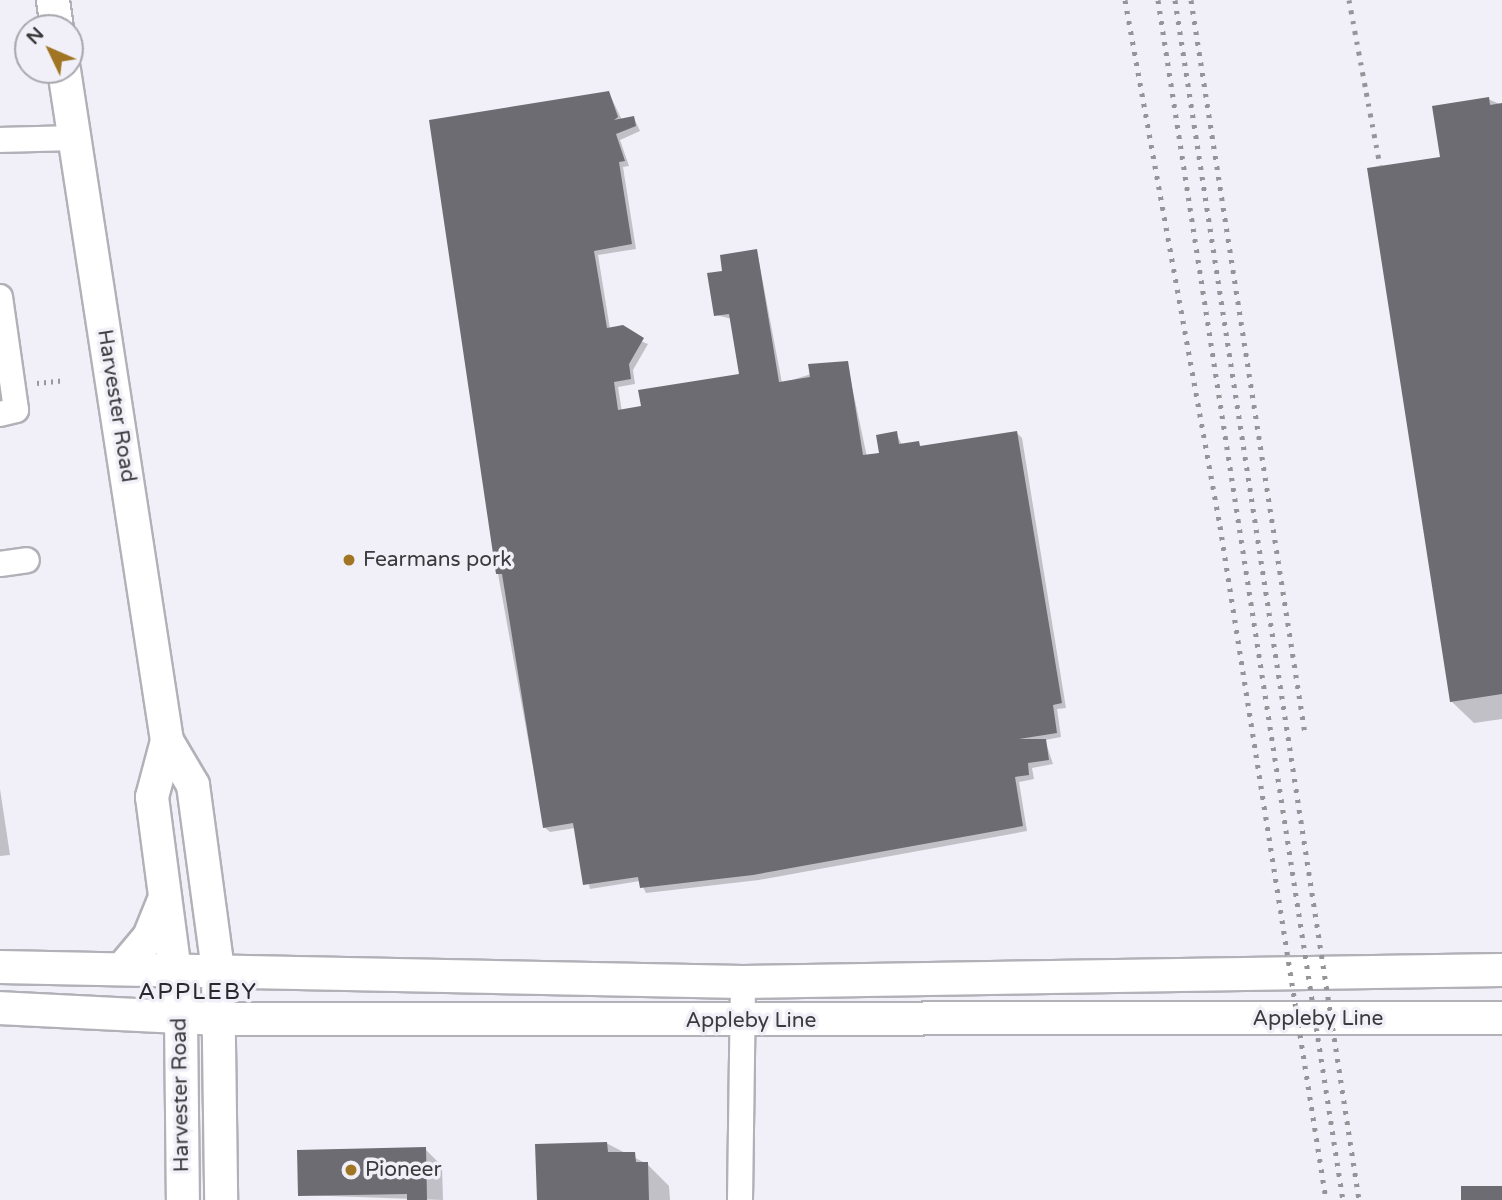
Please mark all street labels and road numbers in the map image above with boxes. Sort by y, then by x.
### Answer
street label: Harvester Road [91,328,141,484]
street label: Appleby Line [1253,1006,1383,1032]
street label: Appleby Line [686,1008,816,1034]
street label: Harvester Road [167,1017,195,1173]

